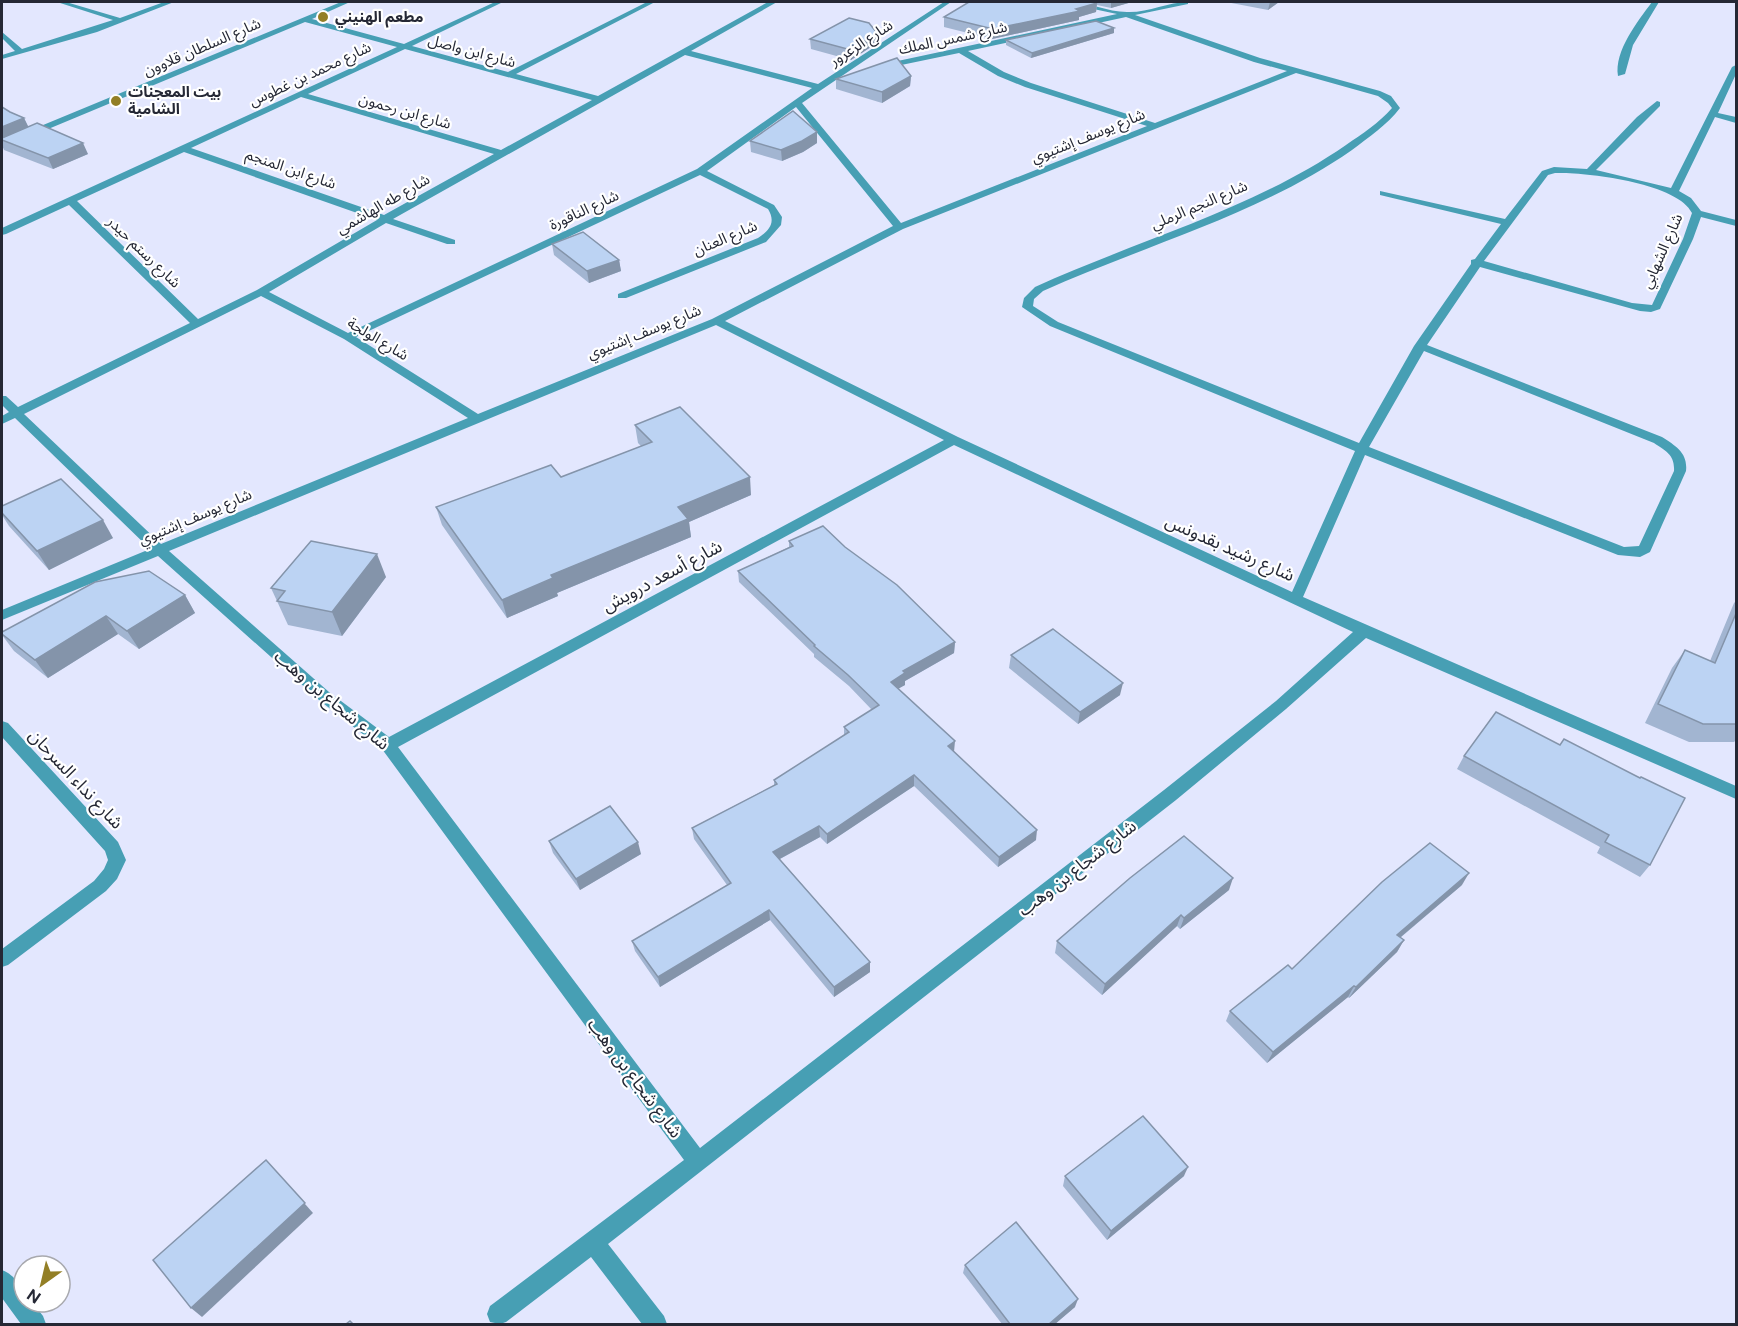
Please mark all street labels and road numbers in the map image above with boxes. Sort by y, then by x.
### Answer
street label: شارع السلطان قلاوون [141,14,265,83]
street label: شارع الزعرور [825,16,898,73]
street label: شارع شمس الملك [897,18,1010,61]
street label: شارع ابن واصل [425,31,518,74]
street label: شارع محمد بن غطوس [246,38,375,113]
street label: شارع ابن رحمون [356,89,453,136]
street label: شارع يوسف إشتيوي [1028,105,1149,170]
street label: شارع ابن المنجم [242,145,339,196]
street label: شارع طه الهاشمي [333,170,435,241]
street label: شارع النجم الرملي [1148,176,1251,236]
street label: شارع الناقورة [546,186,623,237]
street label: شارع الشهابي [1637,211,1689,292]
street label: شارع رستم حيدر [101,212,185,294]
street label: شارع العنان [690,216,761,262]
street label: شارع يوسف إشتيوي [584,301,705,366]
street label: شارع الولجة [343,314,412,367]
street label: شارع يوسف إشتيوي [136,485,256,552]
street label: شارع رشيد بقدونس [1161,510,1298,589]
street label: شارع أسعد درويش [598,535,727,619]
street label: شارع شجاع بن وهب [268,645,394,757]
street label: شارع نداء السرحان [22,724,128,836]
street label: شارع شجاع بن وهب [1013,815,1142,923]
street label: شارع شجاع بن وهب [580,1014,687,1144]

